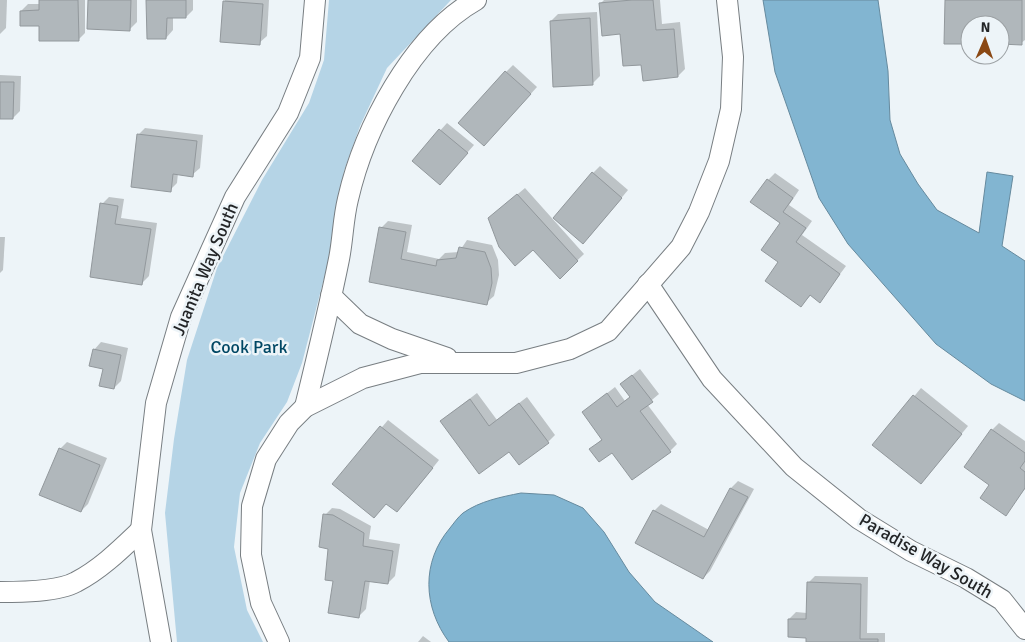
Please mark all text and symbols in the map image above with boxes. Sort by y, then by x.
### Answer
north arrow [960,15,1010,65]
text: N [980,19,991,36]
street label: Juanita Way South [167,199,243,339]
park label: Cook Park [210,336,288,358]
street label: Paradise Way South [855,509,997,603]

